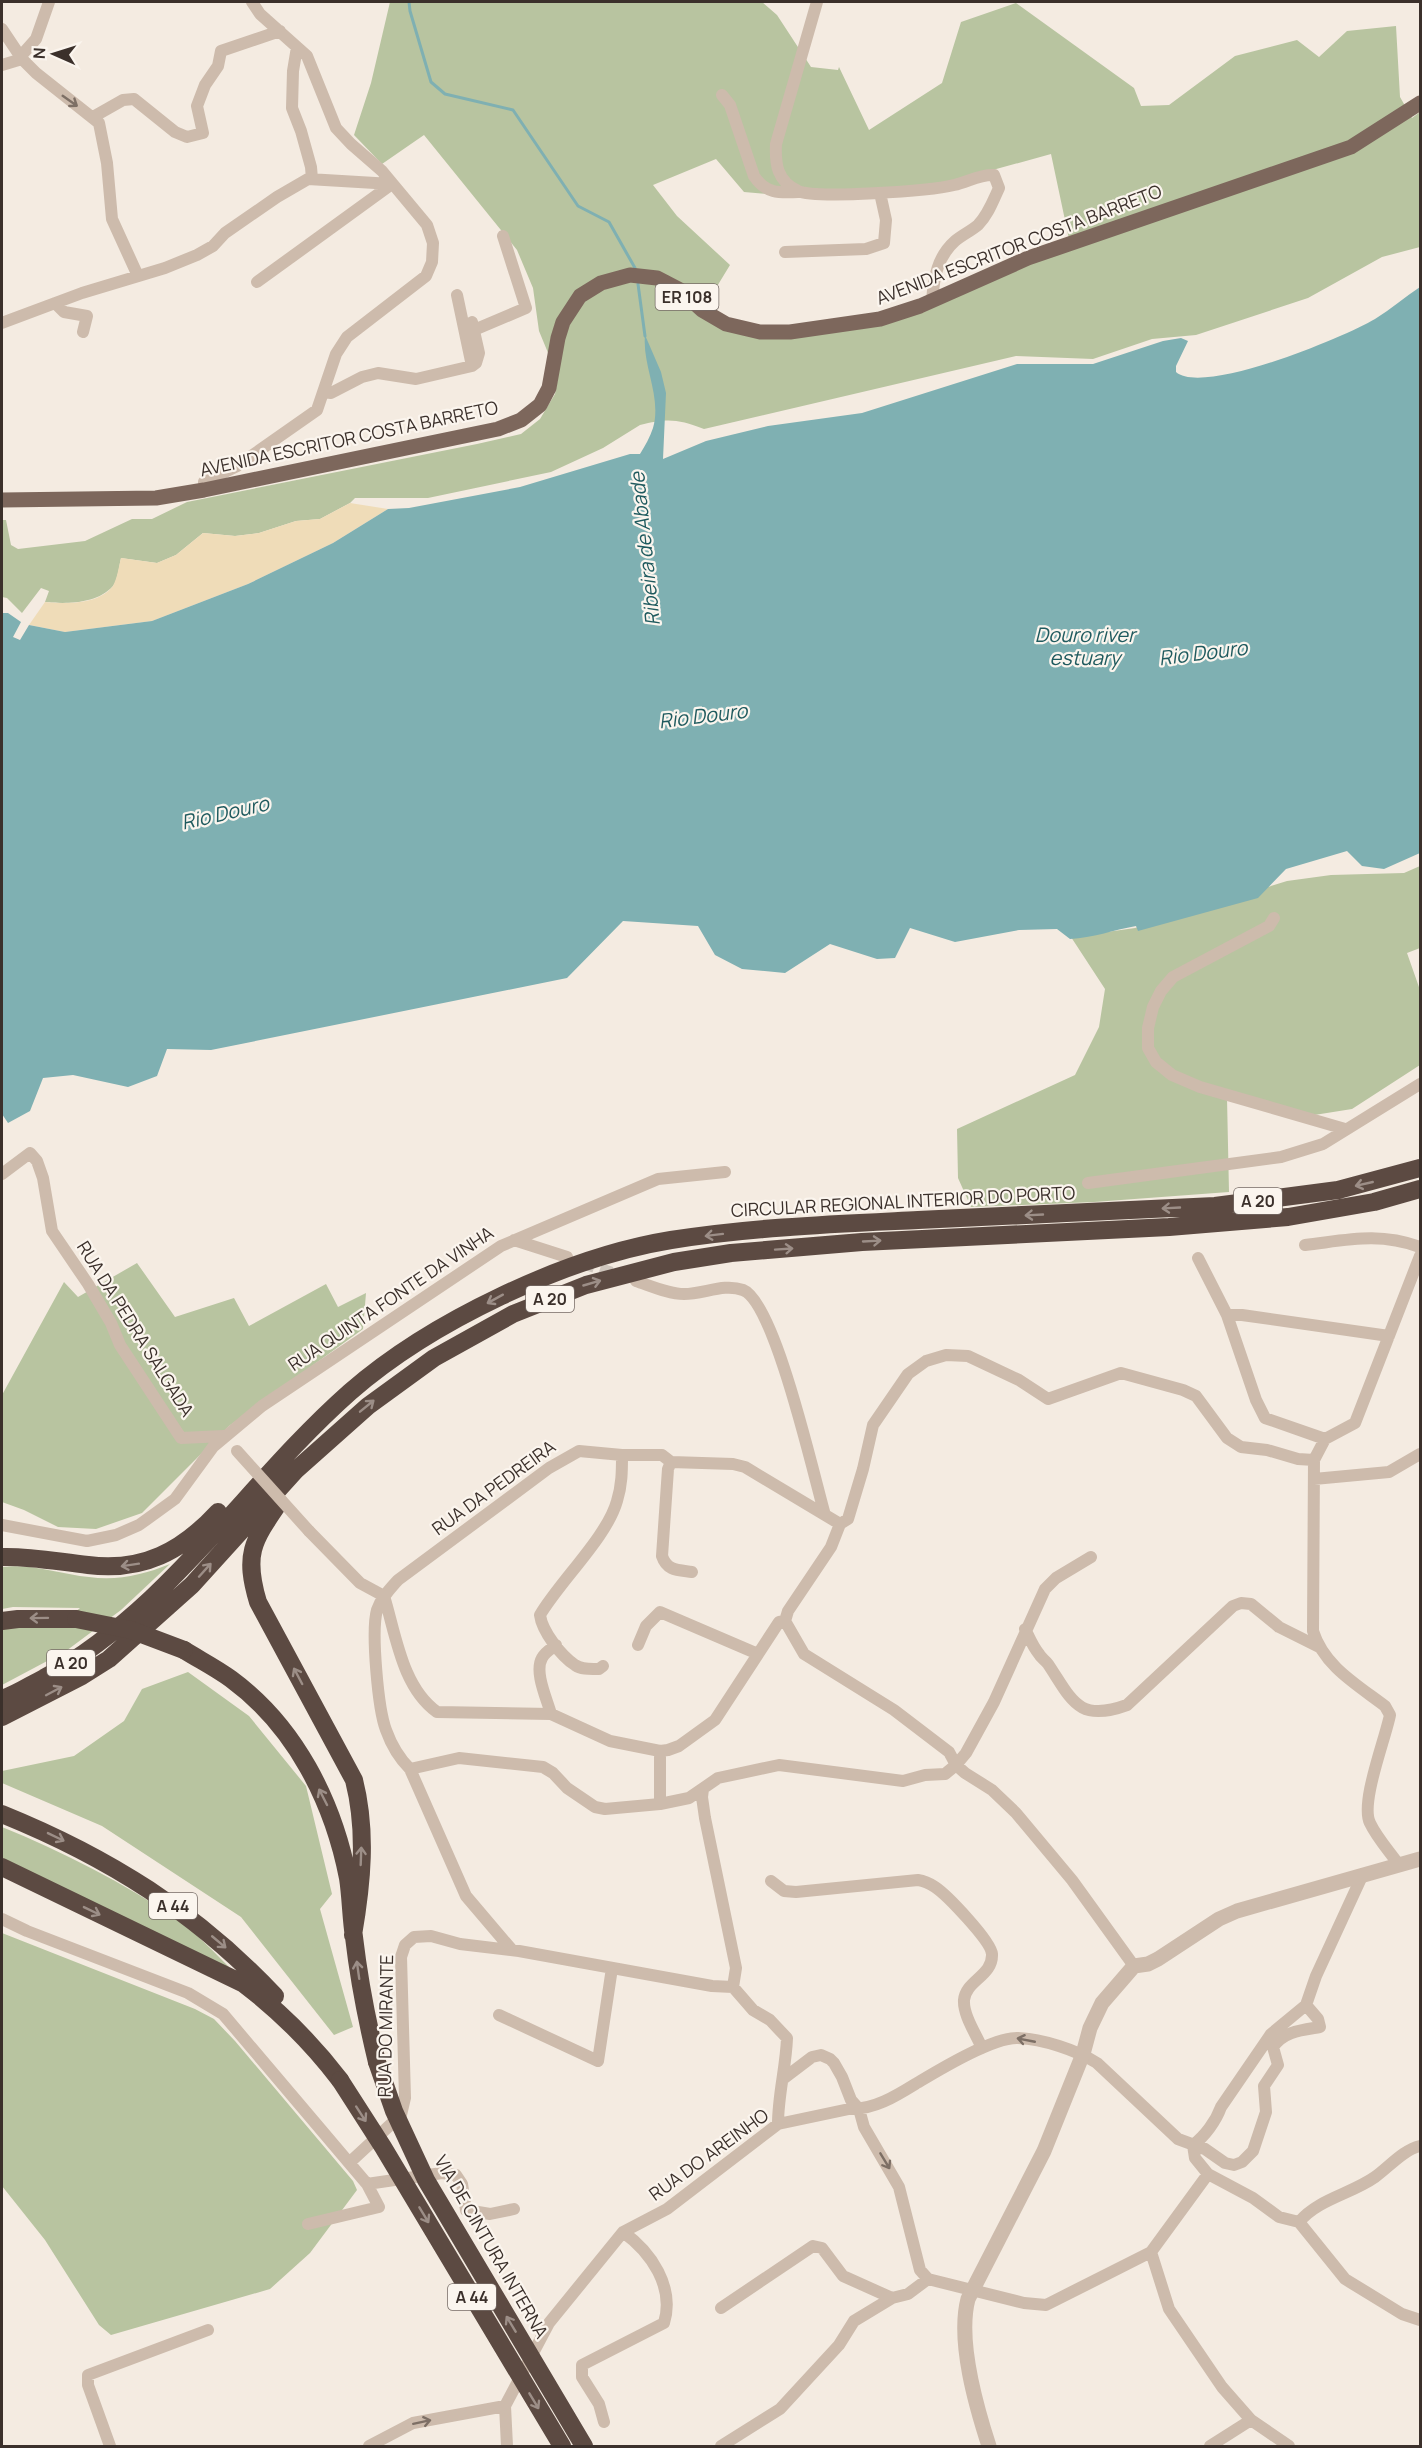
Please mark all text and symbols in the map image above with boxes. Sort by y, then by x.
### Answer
north arrow [24,24,84,84]
text: N [28,47,50,60]
one-way arrow [61,95,77,107]
street label: AVENIDA ESCRITOR COSTA BARRETO [872,178,1165,310]
road number: ER 108 [656,284,718,310]
street label: AVENIDA ESCRITOR COSTA BARRETO [198,395,500,481]
water label: Ribeira de Abade [623,470,666,627]
water label: Douro river estuary [1035,621,1138,671]
water label: Rio Douro [1157,634,1250,671]
water label: Rio Douro [657,697,750,734]
water label: Rio Douro [178,789,272,836]
one-way arrow [1355,1179,1375,1190]
street label: CIRCULAR REGIONAL INTERIOR DO PORTO [730,1180,1076,1222]
road number: A 20 [1234,1188,1282,1214]
one-way arrow [1162,1202,1182,1213]
one-way arrow [1024,1209,1044,1220]
street label: RUA QUINTA FONTE DA VINHA [283,1220,498,1376]
one-way arrow [704,1229,724,1240]
street label: RUA DA PEDRA SALGADA [72,1236,200,1421]
one-way arrow [861,1236,881,1247]
one-way arrow [773,1243,793,1254]
one-way arrow [583,1277,602,1288]
road number: A 20 [526,1286,574,1312]
one-way arrow [487,1294,505,1305]
one-way arrow [359,1400,375,1413]
street label: RUA DA PEDREIRA [427,1434,560,1540]
one-way arrow [121,1560,141,1571]
one-way arrow [198,1563,212,1578]
one-way arrow [29,1612,49,1624]
road number: A 20 [47,1650,95,1676]
one-way arrow [292,1668,304,1685]
one-way arrow [45,1685,62,1697]
one-way arrow [317,1788,328,1806]
one-way arrow [46,1831,64,1843]
one-way arrow [356,1846,367,1866]
road number: A 44 [149,1893,197,1919]
one-way arrow [83,1905,101,1917]
one-way arrow [211,1935,227,1948]
street label: RUA DO MIRANTE [372,1955,398,2097]
one-way arrow [353,1960,364,1980]
one-way arrow [1017,2034,1036,2045]
street label: RUA DO AREINHO [644,2103,773,2206]
one-way arrow [355,2105,367,2122]
street label: VIA DE CINTURA INTERNA [430,2151,554,2343]
one-way arrow [879,2152,891,2169]
one-way arrow [418,2206,430,2223]
road number: A 44 [448,2284,496,2310]
one-way arrow [505,2316,517,2333]
one-way arrow [528,2392,540,2409]
one-way arrow [411,2416,431,2427]

